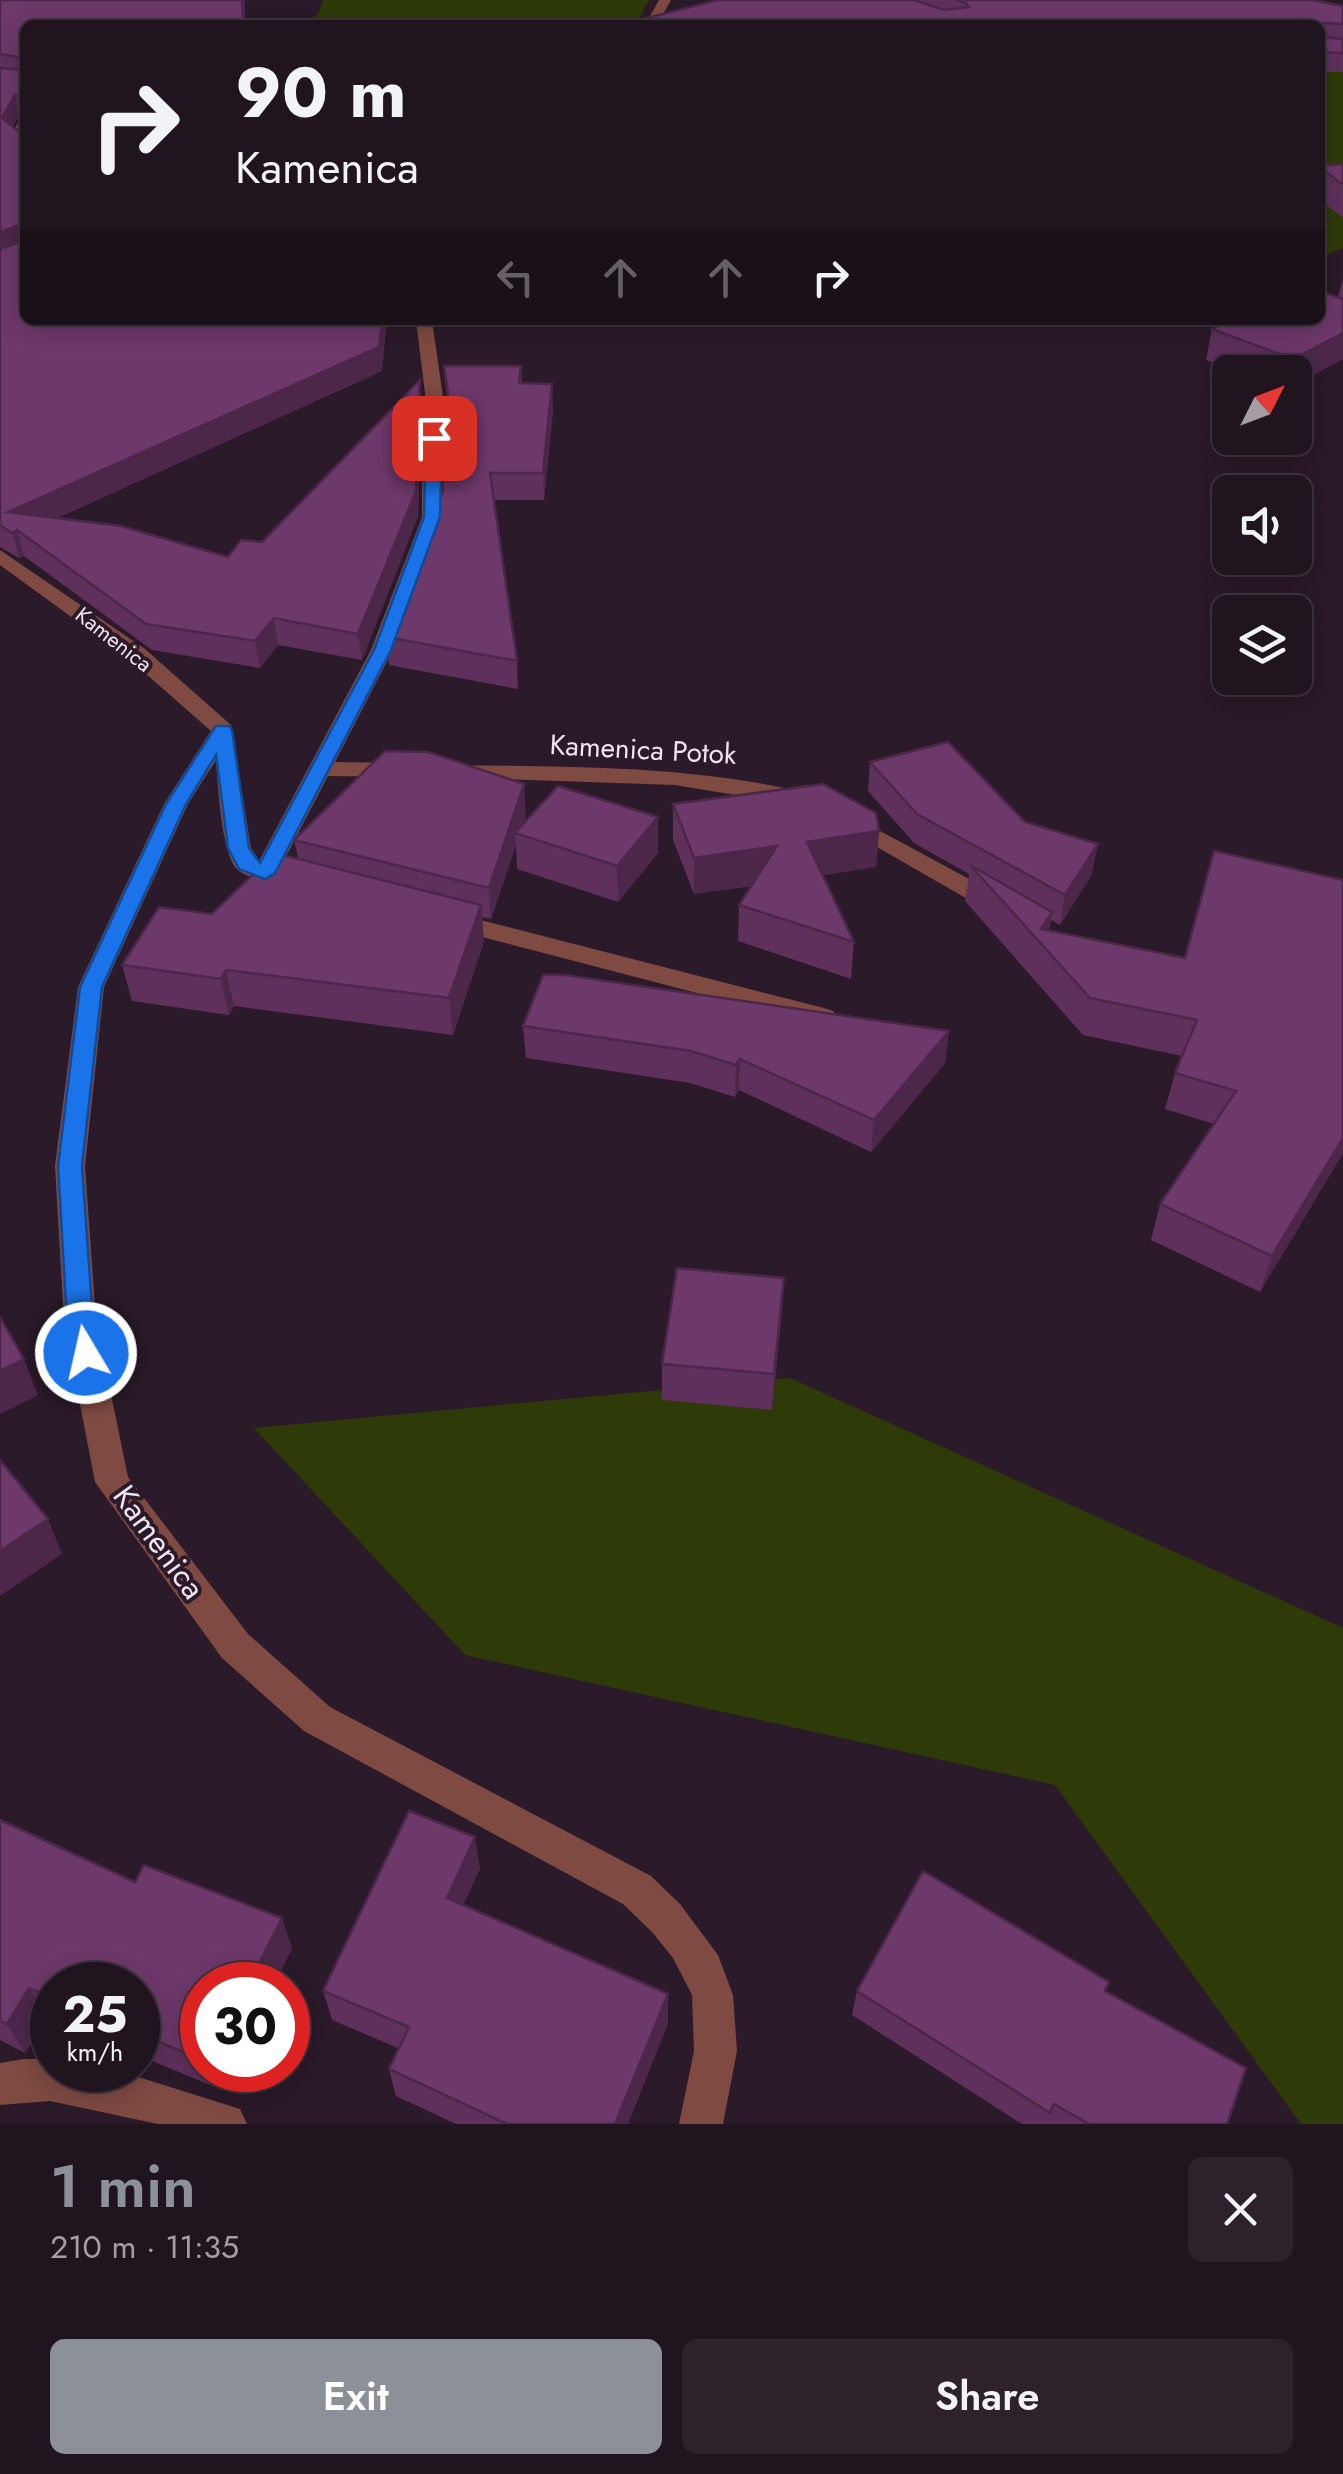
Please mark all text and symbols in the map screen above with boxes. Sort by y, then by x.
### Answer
text: 90 m [235,42,407,143]
icon: right [70,60,200,190]
text: Kamenica [235,135,419,200]
icon: left [488,250,543,305]
icon: ahead [593,250,648,305]
icon: ahead [698,250,753,305]
icon: right [803,250,858,305]
north arrow [1212,355,1312,455]
map controls [1212,355,1312,695]
pin [392,396,477,481]
icon: arrive [407,411,462,466]
button: sound [1212,475,1312,575]
button: layers [1212,595,1312,695]
street label: Kamenica [69,599,159,679]
street label: Kamenica Potok [549,724,738,775]
position arrow [34,1301,138,1405]
street label: Kamenica [102,1476,216,1608]
speed limit sign: 30 [180,1962,310,2092]
text: 25 [62,1978,128,2051]
text: km/h [67,2034,123,2070]
text: 1 min [50,2143,196,2230]
button: close [1188,2157,1293,2262]
text: 210 m · 11:35 [50,2224,239,2270]
button: Exit [50,2339,662,2454]
button: Share [682,2339,1293,2454]

